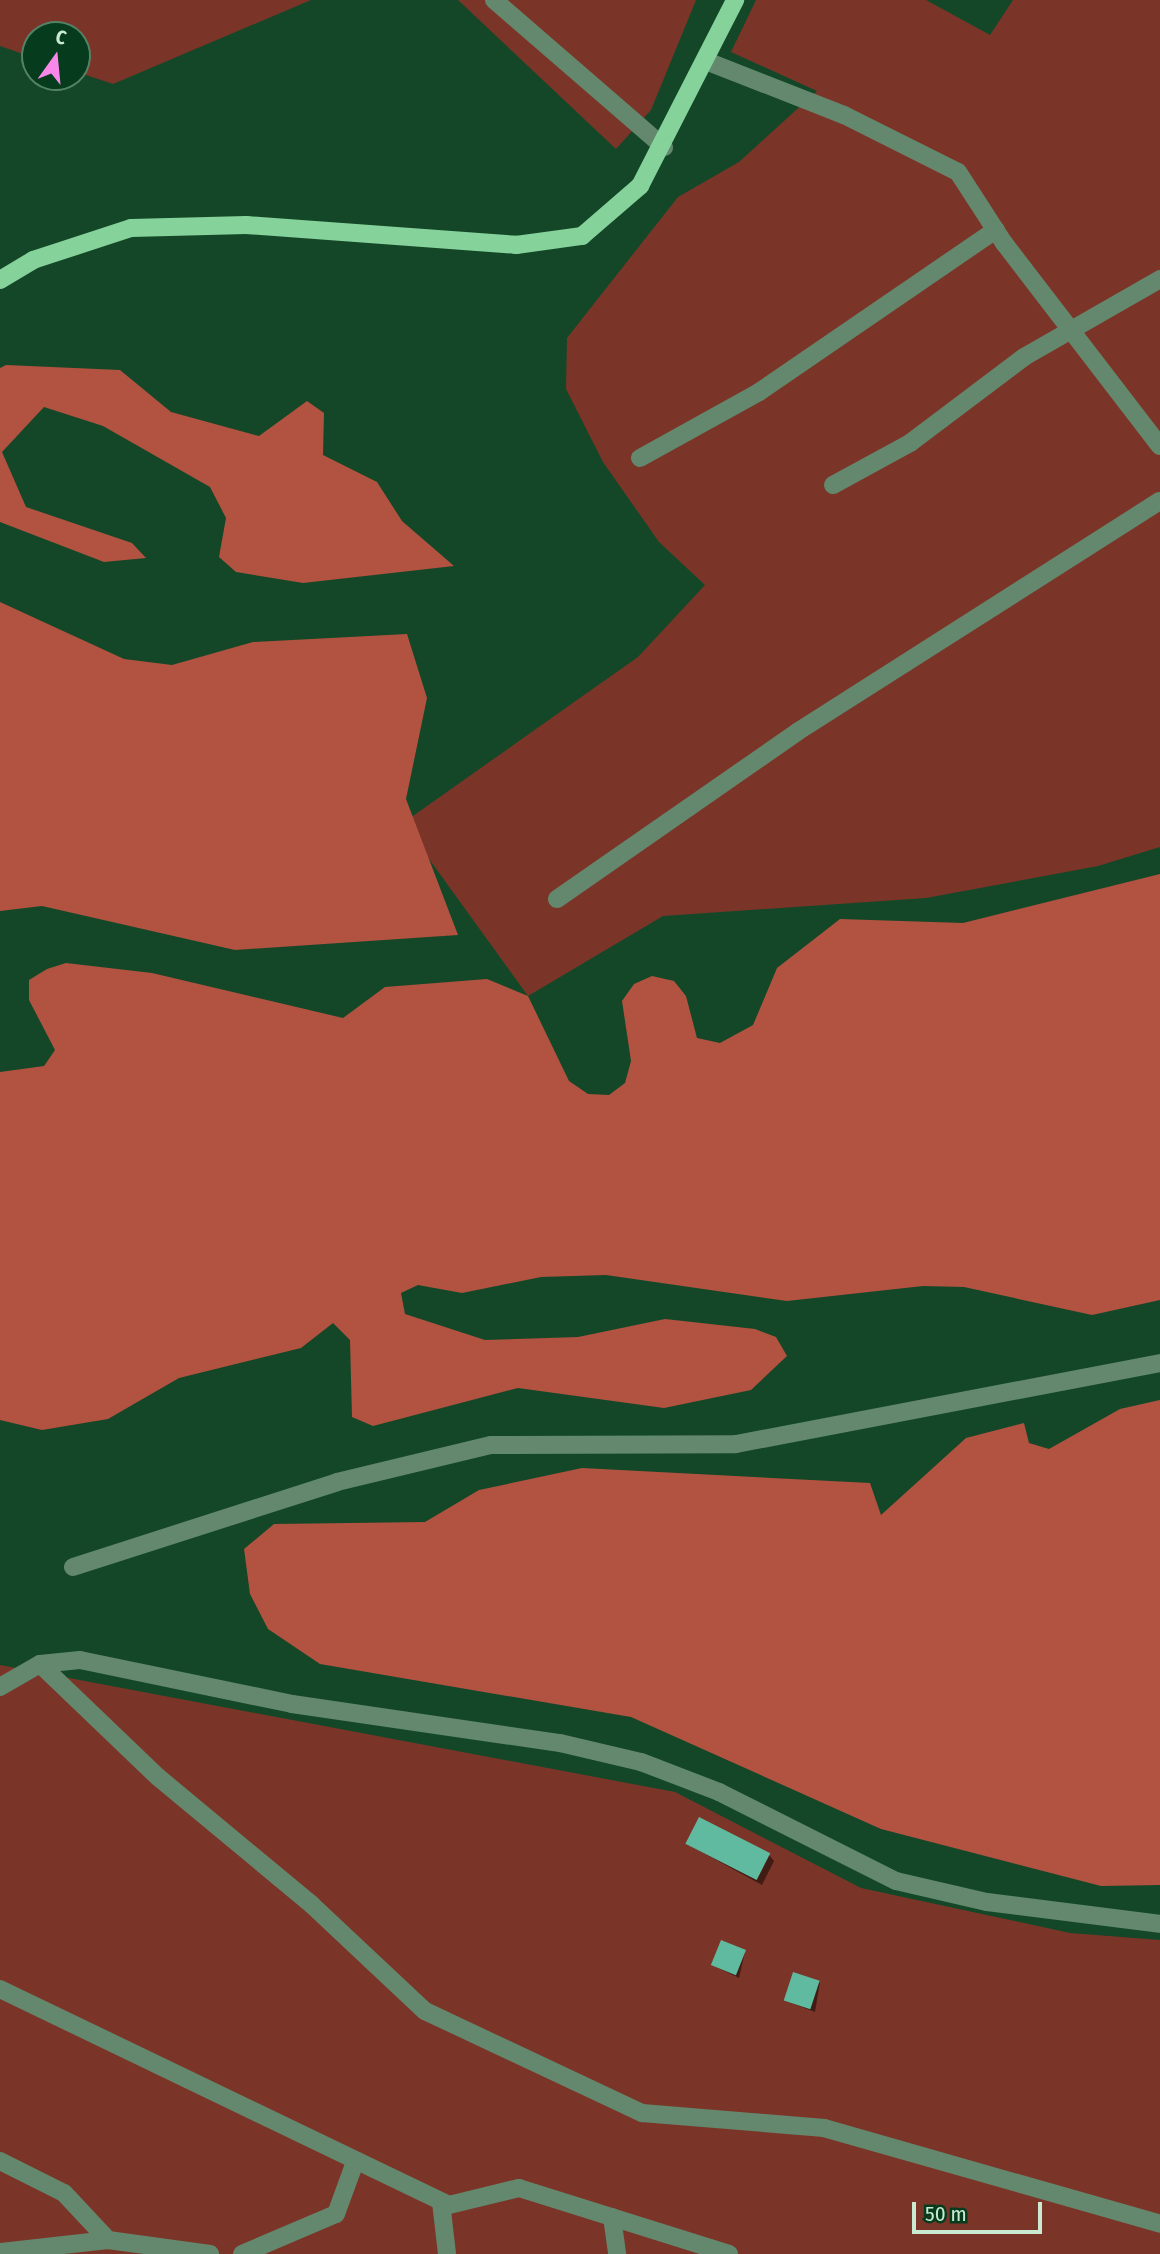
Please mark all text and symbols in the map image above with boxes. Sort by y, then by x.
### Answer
north arrow [21,21,91,91]
text: С [53,25,69,50]
scale bar [915,2188,1044,2232]
text: 50 m [925,2201,967,2227]

